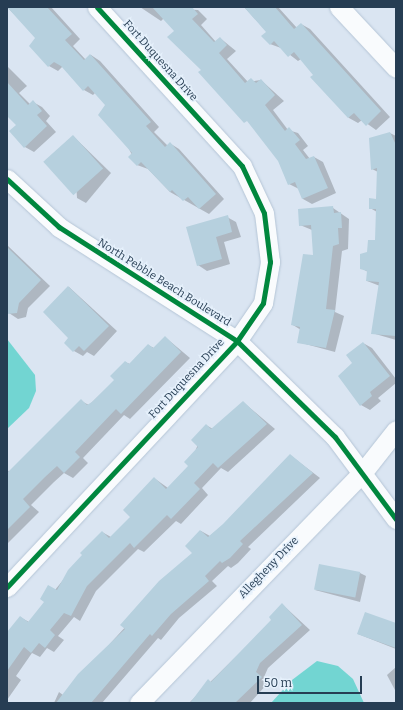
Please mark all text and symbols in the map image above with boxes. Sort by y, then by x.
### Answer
street label: Fort Duquesna Drive [120,18,200,104]
street label: North Pebble Beach Boulevard [95,236,233,330]
street label: Fort Duquesna Drive [147,336,227,422]
street label: Allegheny Drive [236,534,302,602]
scale bar [259,668,364,694]
text: 50 m [264,676,292,690]

